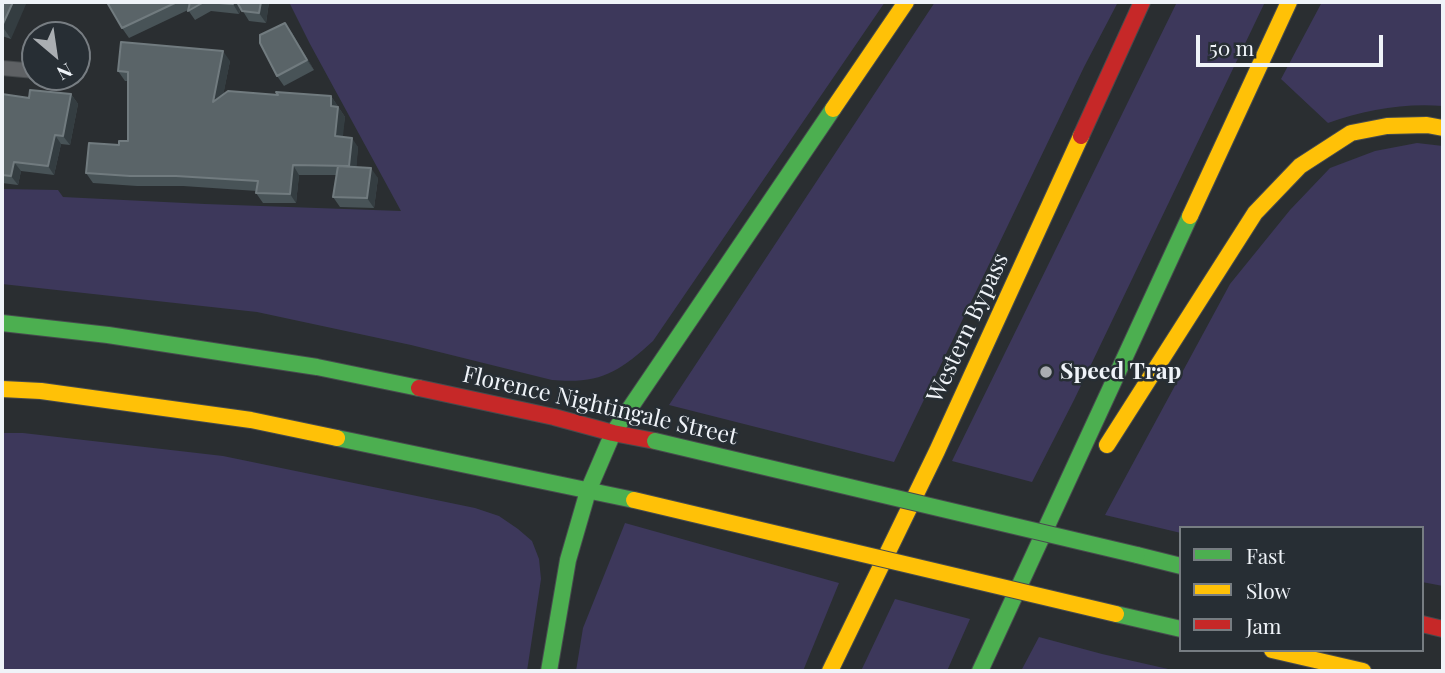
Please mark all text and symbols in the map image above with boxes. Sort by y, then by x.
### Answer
north arrow [21,21,91,91]
scale bar [1200,21,1387,65]
text: 50 m [1209,33,1254,61]
text: N [53,58,78,87]
street label: Western Bypass [921,249,1015,407]
place label: Speed Trap [1060,358,1181,386]
street label: Florence Nightingale Street [460,361,740,451]
marker: Speed Trap [1038,364,1054,380]
legend [1179,526,1424,652]
text: Fast [1246,541,1285,569]
text: Slow [1246,576,1291,604]
text: Jam [1246,611,1282,639]

